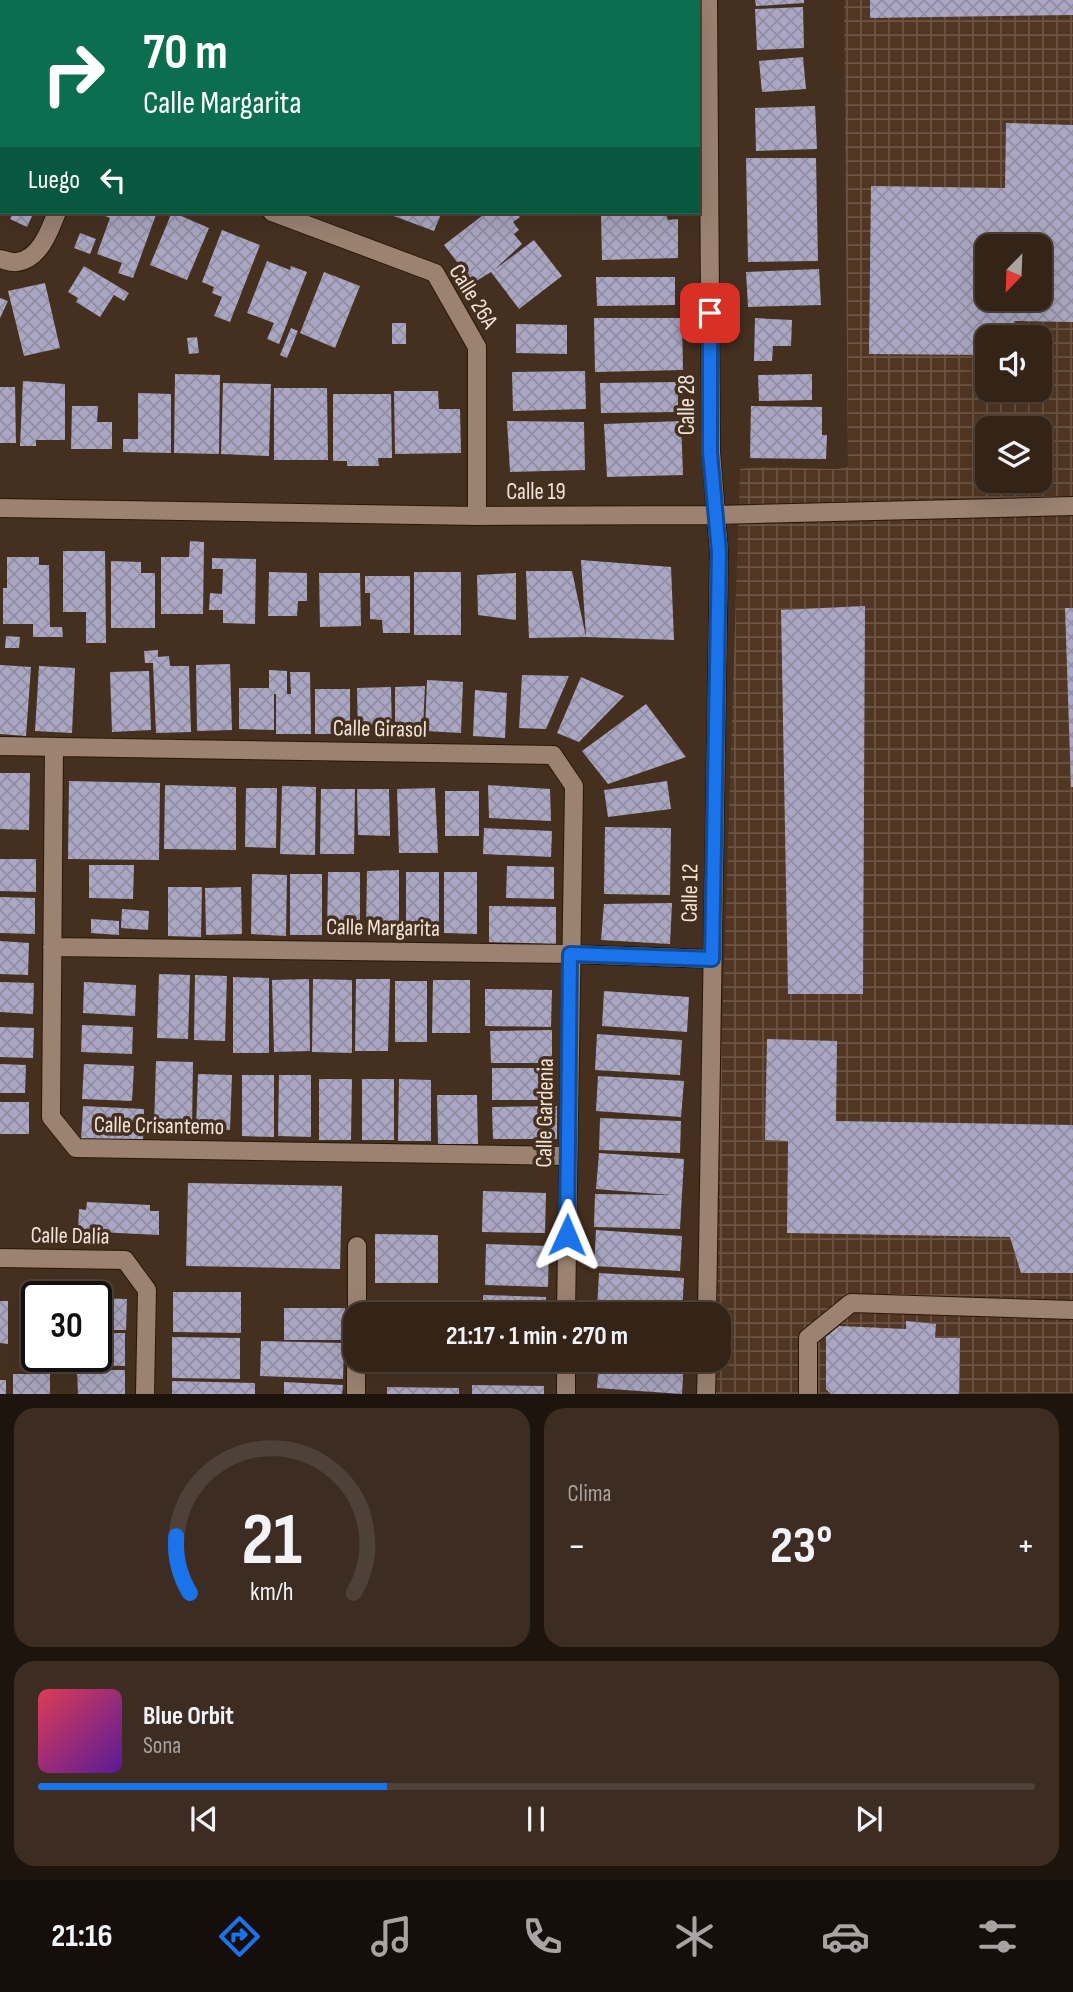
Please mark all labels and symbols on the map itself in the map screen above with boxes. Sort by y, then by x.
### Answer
north arrow [975,234,1052,312]
street label: Calle 26A [443,259,504,334]
pin [680,283,740,343]
street label: Calle 28 [673,375,701,435]
street label: Calle 19 [506,478,566,506]
street label: Calle Girasol [333,714,427,744]
street label: Calle 12 [675,863,705,923]
street label: Calle Margarita [326,913,440,943]
street label: Calle Gardenia [530,1058,560,1168]
street label: Calle Crisantemo [94,1111,224,1141]
position arrow [530,1198,604,1272]
street label: Calle Dalia [30,1221,110,1251]
speed limit sign: 30 [21,1281,112,1372]

